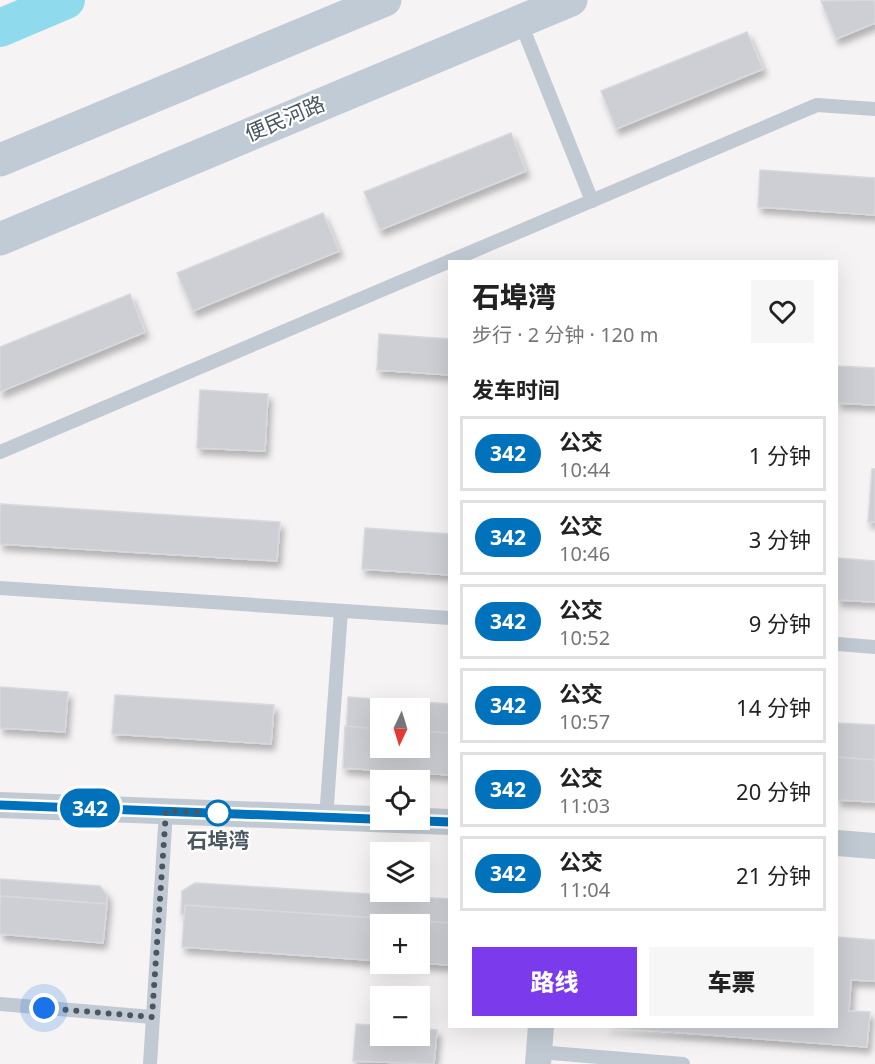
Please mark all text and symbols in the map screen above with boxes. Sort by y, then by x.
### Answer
street label: 便民河路 [240,89,329,147]
text: 石埠湾 [472,277,556,315]
button: heart [751,280,814,343]
text: 步行 · 2 分钟 · 120 m [472,321,658,348]
text: 发车时间 [472,374,560,404]
text: 公交 [559,426,603,456]
text: 342 [490,439,526,467]
text: 1 分钟 [749,440,811,470]
text: 10:44 [559,456,610,483]
text: 公交 [559,510,603,540]
text: 342 [490,523,526,551]
text: 3 分钟 [749,524,811,554]
text: 10:46 [559,540,610,567]
text: 公交 [559,594,603,624]
text: 342 [490,607,526,635]
text: 9 分钟 [749,608,811,638]
text: 10:52 [559,624,610,651]
text: 公交 [559,678,603,708]
text: 342 [490,691,526,719]
text: 14 分钟 [736,692,811,722]
north arrow [370,698,430,758]
map controls [370,698,430,1046]
text: 10:57 [559,708,610,735]
text: 公交 [559,762,603,792]
button: locate [370,770,430,830]
text: 342 [490,775,526,803]
text: 20 分钟 [736,776,811,806]
line badge: 342 [56,788,124,828]
text: 11:03 [559,792,610,819]
text: 342 [72,794,108,822]
marker: 石埠湾 [205,800,231,826]
place label: 石埠湾 [187,826,250,854]
button: layers [370,842,430,902]
text: 公交 [559,846,603,876]
text: 342 [490,859,526,887]
text: 21 分钟 [736,860,811,890]
text: 11:04 [559,876,610,903]
button: + [370,914,430,974]
button: 路线 [472,947,637,1016]
button: 车票 [649,947,814,1016]
button: − [370,986,430,1046]
your location [29,993,59,1023]

